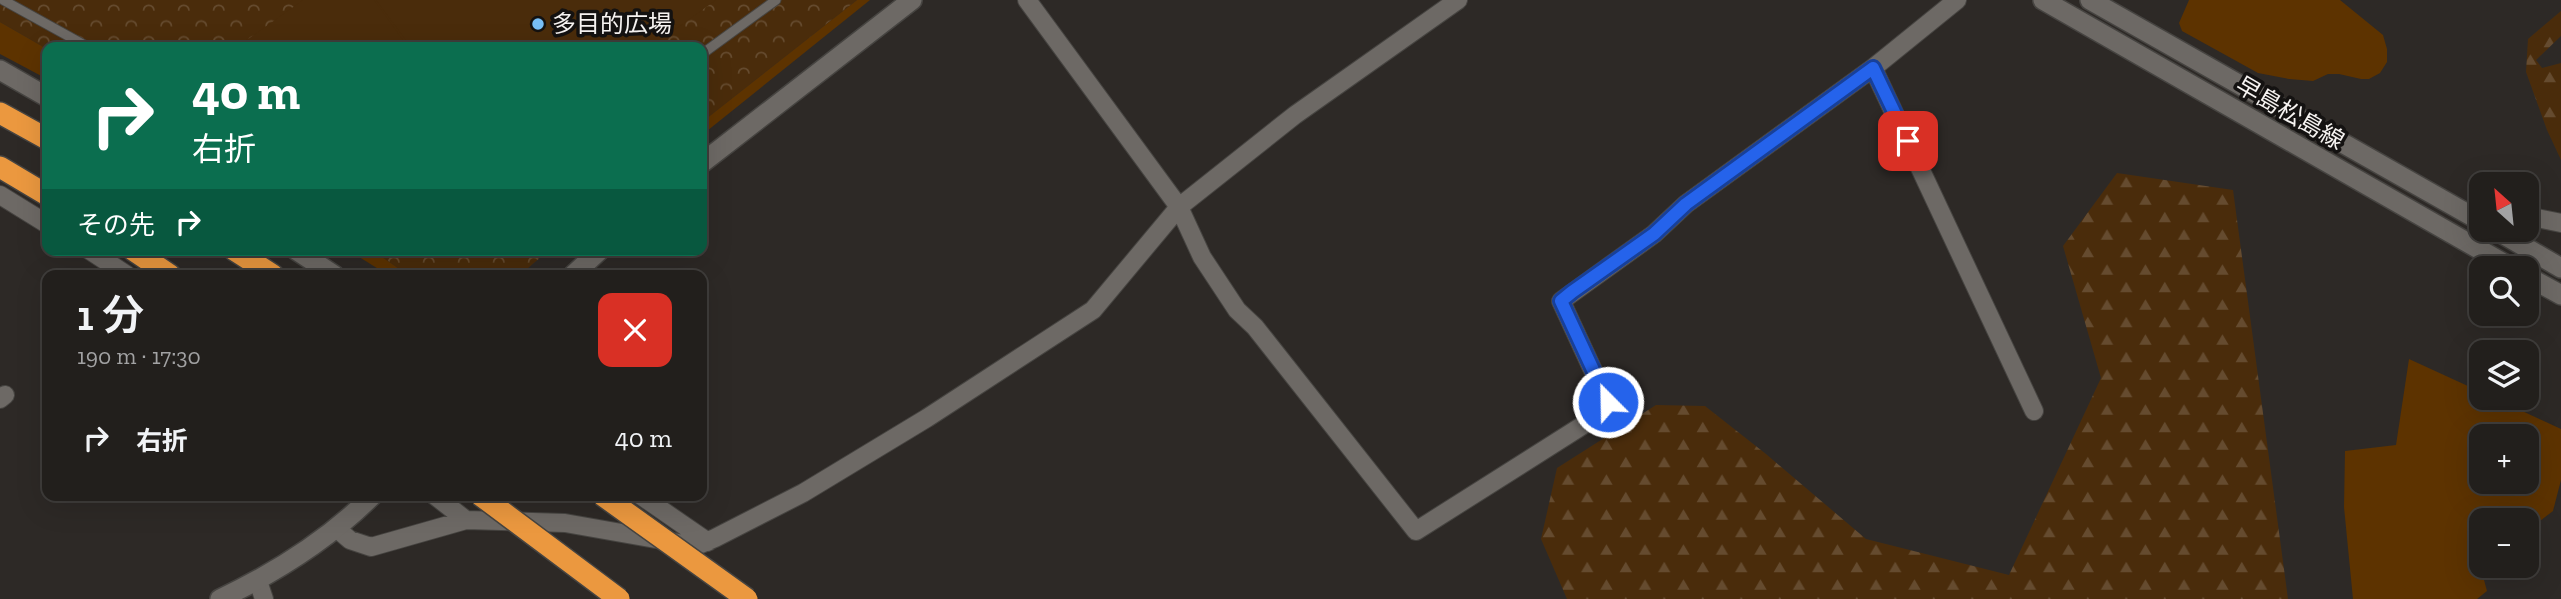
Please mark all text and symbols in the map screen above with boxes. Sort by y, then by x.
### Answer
place label: 多目的広場 [552,9,672,38]
marker: 多目的広場 [530,16,546,32]
text: 40 m [192,63,300,122]
icon: right [77,70,168,161]
street label: 早島松島線 [2231,70,2349,155]
pin [1878,111,1938,171]
icon: arrive [1889,122,1927,160]
text: 右折 [192,130,256,168]
north arrow [2469,172,2539,242]
map controls [2469,172,2539,578]
icon: right [169,203,207,241]
text: その先 [77,209,155,241]
button: search [2469,256,2539,326]
text: 1 分 [77,290,144,341]
button: close [598,293,672,367]
button: layers [2469,340,2539,410]
text: 190 m · 17:30 [77,342,201,370]
position arrow [1571,365,1645,439]
icon: right [77,419,115,457]
text: 40 m [615,422,672,454]
button: + [2469,424,2539,494]
text: 右折 [136,425,188,457]
button: − [2469,508,2539,578]

